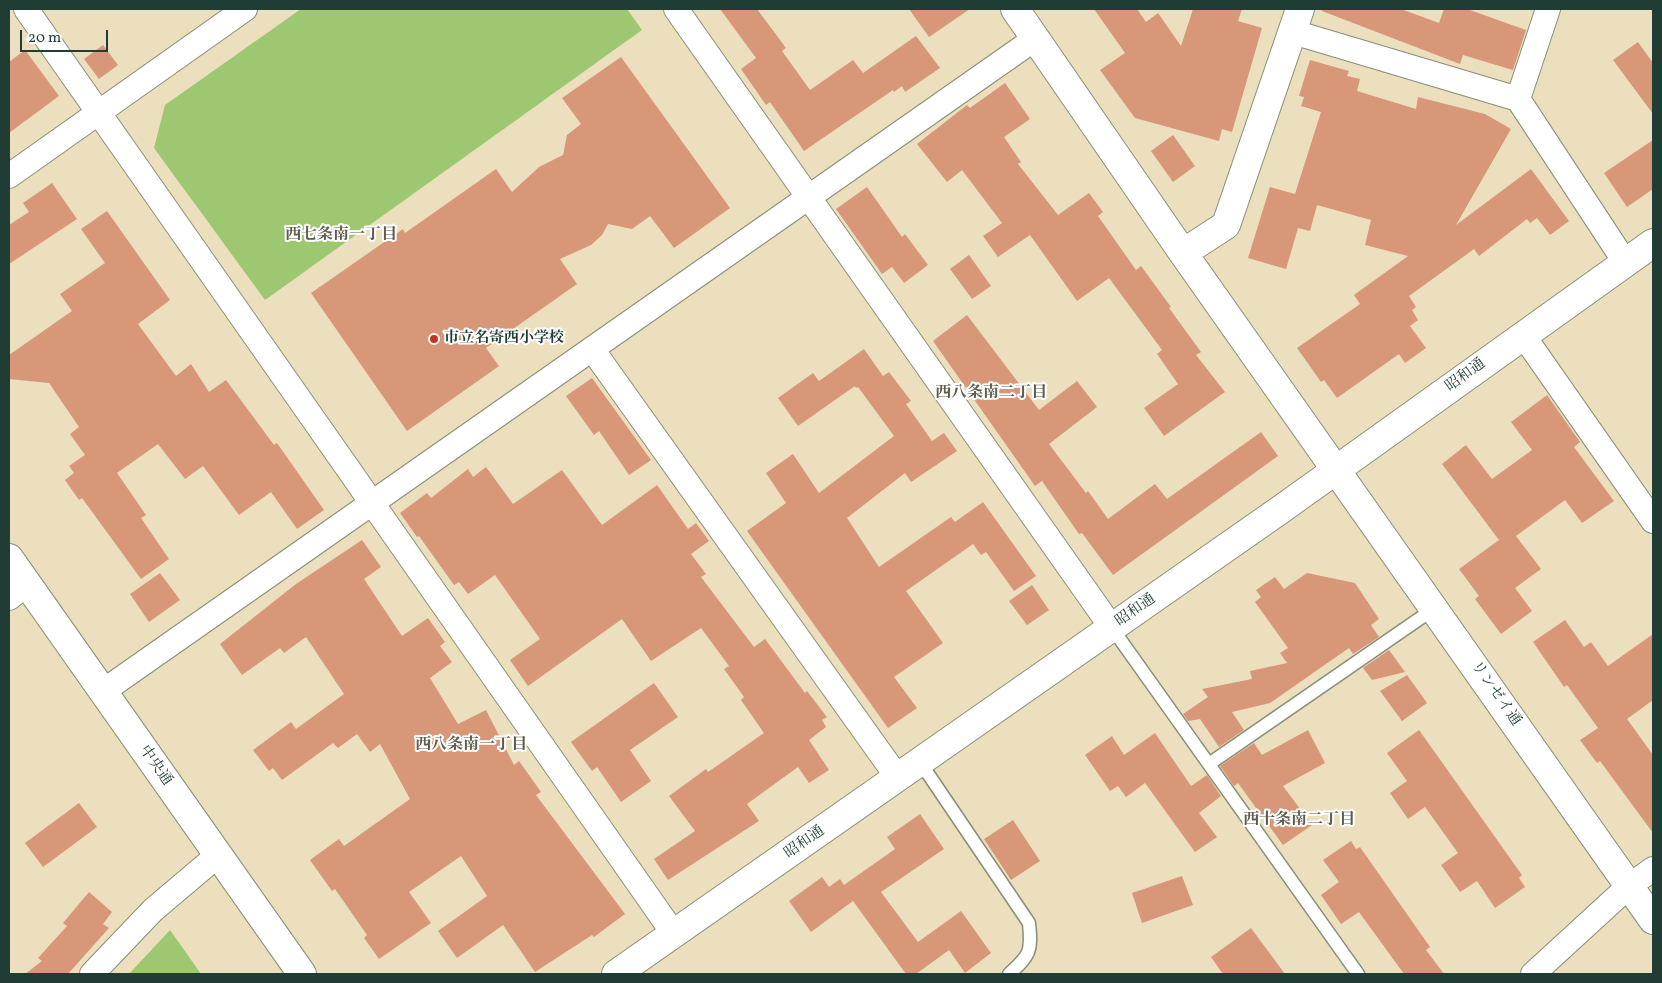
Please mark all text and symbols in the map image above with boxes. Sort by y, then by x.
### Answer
scale bar [22,20,110,52]
text: 20 m [28,28,61,49]
district label: 西七条南一丁目 [285,226,397,246]
place label: 市立名寄西小学校 [444,330,564,348]
marker: 市立名寄西小学校 [428,333,440,345]
street label: 昭和通 [1443,355,1489,397]
district label: 西八条南二丁目 [935,384,1047,404]
street label: 昭和通 [1112,591,1160,631]
street label: リンゼイ通 [1466,658,1524,730]
district label: 西八条南一丁目 [415,736,527,756]
street label: 中央通 [135,742,175,790]
district label: 西十条南二丁目 [1243,811,1355,831]
street label: 昭和通 [781,823,829,863]

